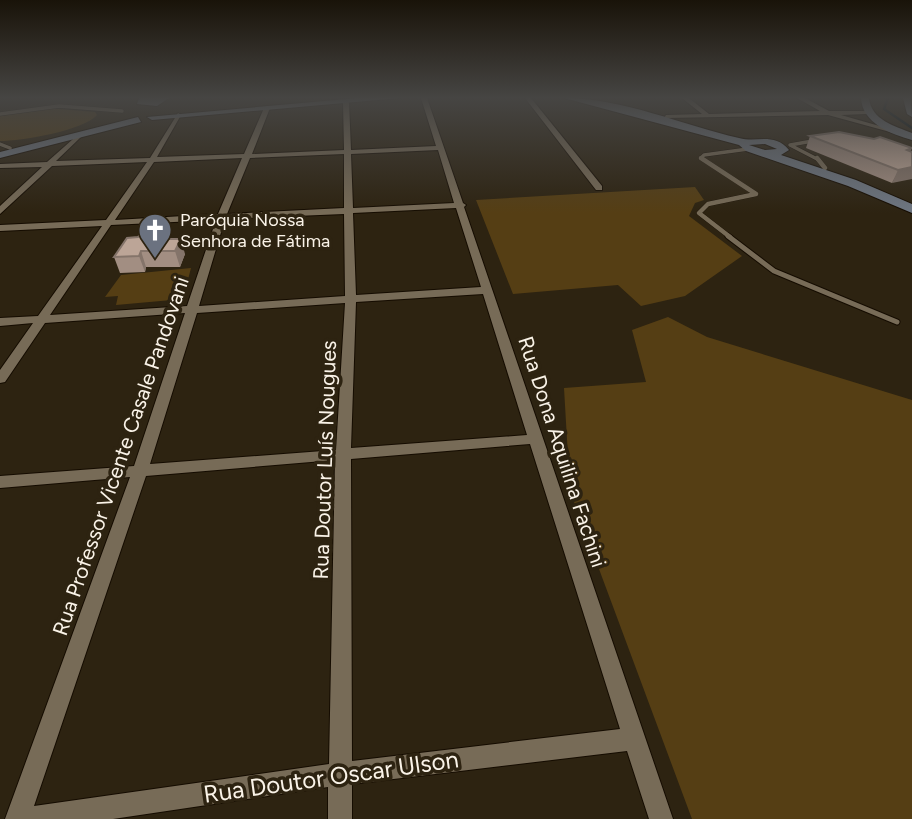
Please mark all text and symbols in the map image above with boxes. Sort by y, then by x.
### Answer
place label: Paróquia Nossa Senhora de Fátima [180,209,330,252]
church icon: Paróquia Nossa Senhora de Fátima [136,211,174,260]
street label: Rua Professor Vicente Casale Pandovani [47,273,194,639]
street label: Rua Dona Aquilina Fachini [513,333,612,571]
street label: Rua Doutor Luís Nougues [308,340,341,580]
street label: Rua Doutor Oscar Ulson [202,744,460,809]

